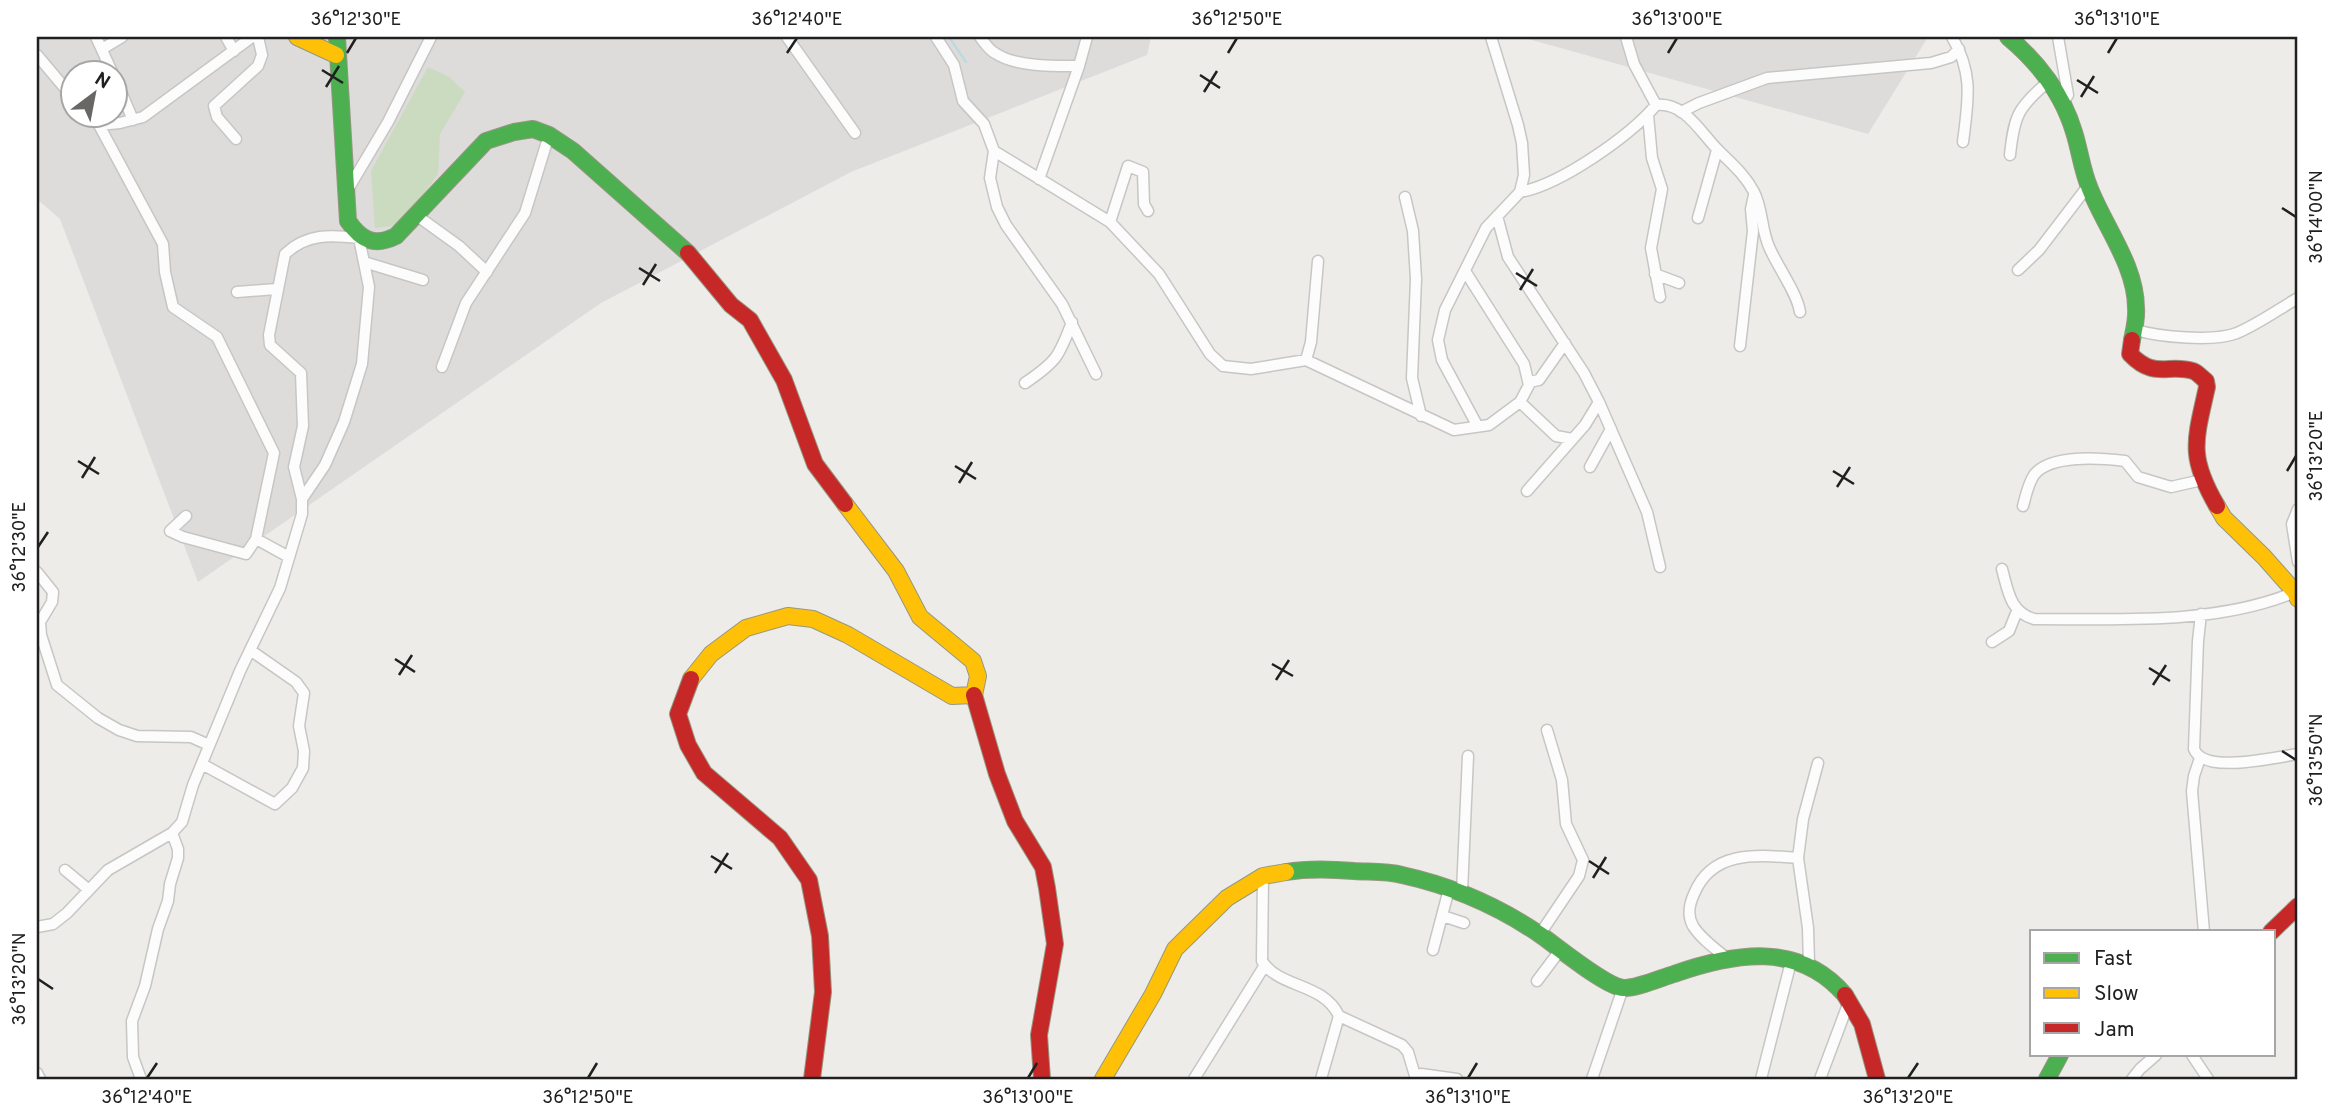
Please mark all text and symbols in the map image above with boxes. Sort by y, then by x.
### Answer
text: 36°12'30"E [311,9,401,32]
text: 36°12'40"E [751,9,843,32]
text: 36°12'50"E [1191,9,1283,32]
text: 36°13'00"E [1631,9,1723,32]
text: 36°13'10"E [2074,9,2160,32]
north arrow [60,60,130,130]
text: N [90,67,114,95]
text: 36°14'00"N [2306,170,2329,264]
text: 36°13'20"E [2306,411,2329,501]
text: 36°12'30"E [9,502,32,592]
text: 36°13'50"N [2306,713,2329,807]
legend [2030,930,2276,1056]
text: 36°13'20"N [9,933,32,1025]
text: Fast [2094,946,2133,973]
text: Slow [2094,981,2139,1008]
text: Jam [2094,1017,2135,1044]
text: 36°12'40"E [101,1087,193,1110]
text: 36°12'50"E [542,1087,634,1110]
text: 36°13'00"E [982,1087,1074,1110]
text: 36°13'10"E [1425,1087,1511,1110]
text: 36°13'20"E [1863,1087,1953,1110]

